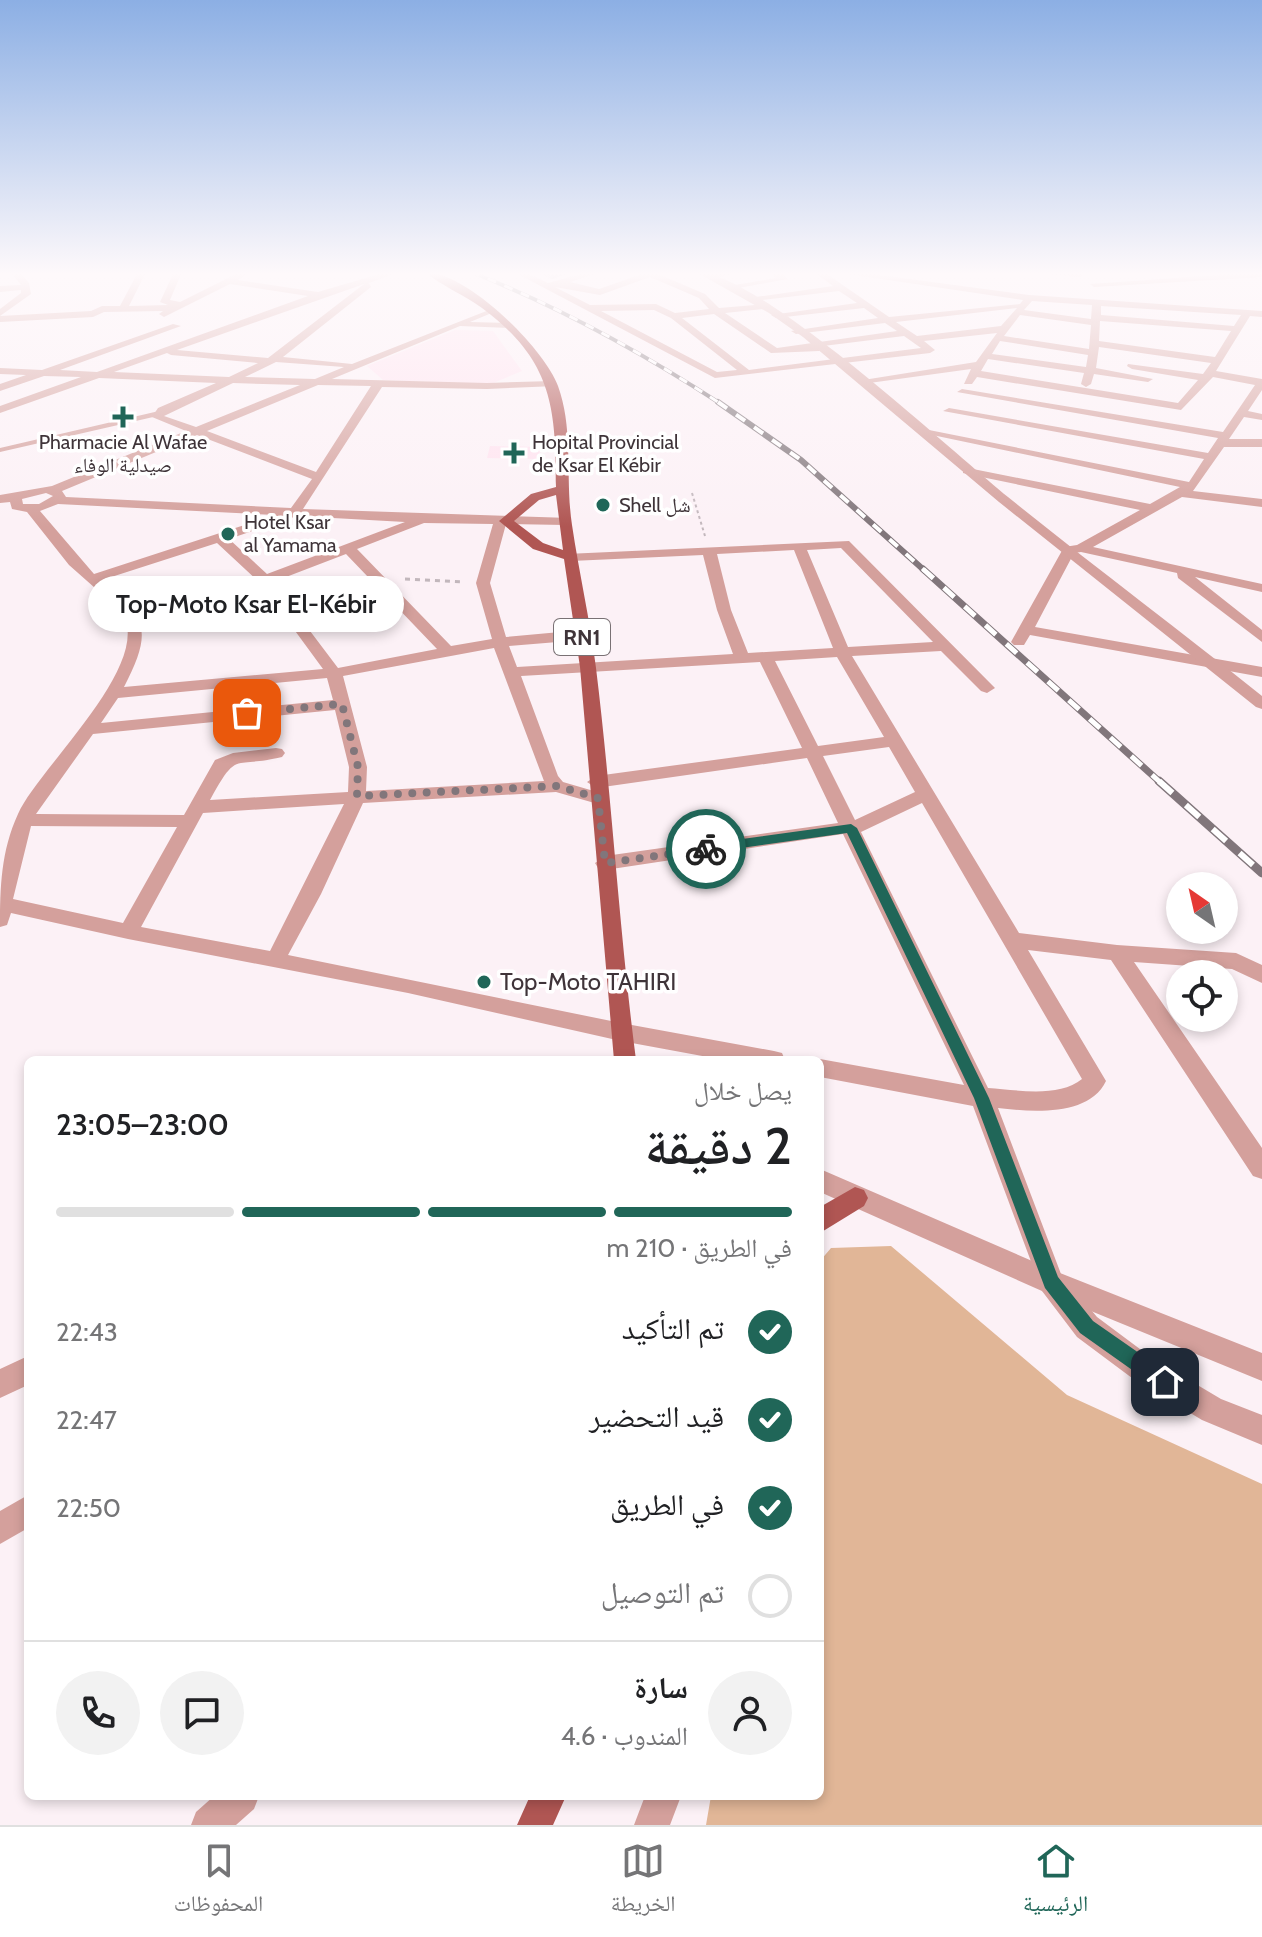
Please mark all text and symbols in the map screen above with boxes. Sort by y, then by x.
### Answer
marker: Pharmacie Al Wafae صيدلية الوفاء [114,408,132,426]
place label: Pharmacie Al Wafae صيدلية الوفاء [39,430,207,477]
place label: Hopital Provincial de Ksar El Kébir [532,430,679,477]
marker: Hopital Provincial de Ksar El Kébir [503,442,525,464]
place label: Shell شل [619,493,691,517]
marker: Shell شل [594,496,612,514]
place label: Hotel Ksar al Yamama [244,510,337,557]
marker: Hotel Ksar al Yamama [219,525,237,543]
callout: Top-Moto Ksar El-Kébir [89,577,405,633]
text: Top-Moto Ksar El-Kébir [116,588,376,620]
road number: RN1 [554,619,610,655]
pin [213,679,281,747]
icon: bag [225,691,269,735]
courier [666,809,746,889]
icon: bike [684,827,728,871]
north arrow [1166,872,1238,944]
map controls [1166,872,1238,1032]
button: locate [1166,960,1238,1032]
place label: Top-Moto TAHIRI [500,967,676,996]
marker: Top-Moto TAHIRI [475,973,493,991]
text: يصل خلال [694,1075,792,1107]
text: 23:00–23:05 [56,1106,229,1143]
text: 2 دقيقة [645,1114,792,1177]
text: في الطريق · 210 m [606,1232,792,1264]
text: تم التأكيد [622,1310,724,1347]
icon: check [748,1310,792,1354]
text: 22:43 [56,1316,118,1348]
pin [1131,1348,1199,1416]
icon: home [1143,1360,1187,1404]
text: قيد التحضير [589,1398,724,1435]
icon: check [748,1398,792,1442]
text: 22:47 [56,1404,117,1436]
text: في الطريق [610,1486,724,1523]
icon: check [748,1486,792,1530]
text: 22:50 [56,1492,121,1524]
text: تم التوصيل [601,1574,724,1611]
text: سارة [634,1669,688,1706]
button: phone [56,1671,140,1755]
button: chat [160,1671,244,1755]
button: person [708,1671,792,1755]
text: المندوب · 4.6 [561,1720,688,1752]
tab: المحفوظات [174,1839,263,1925]
tab: الخريطة [611,1839,676,1925]
tab: الرئيسية [1023,1839,1088,1925]

